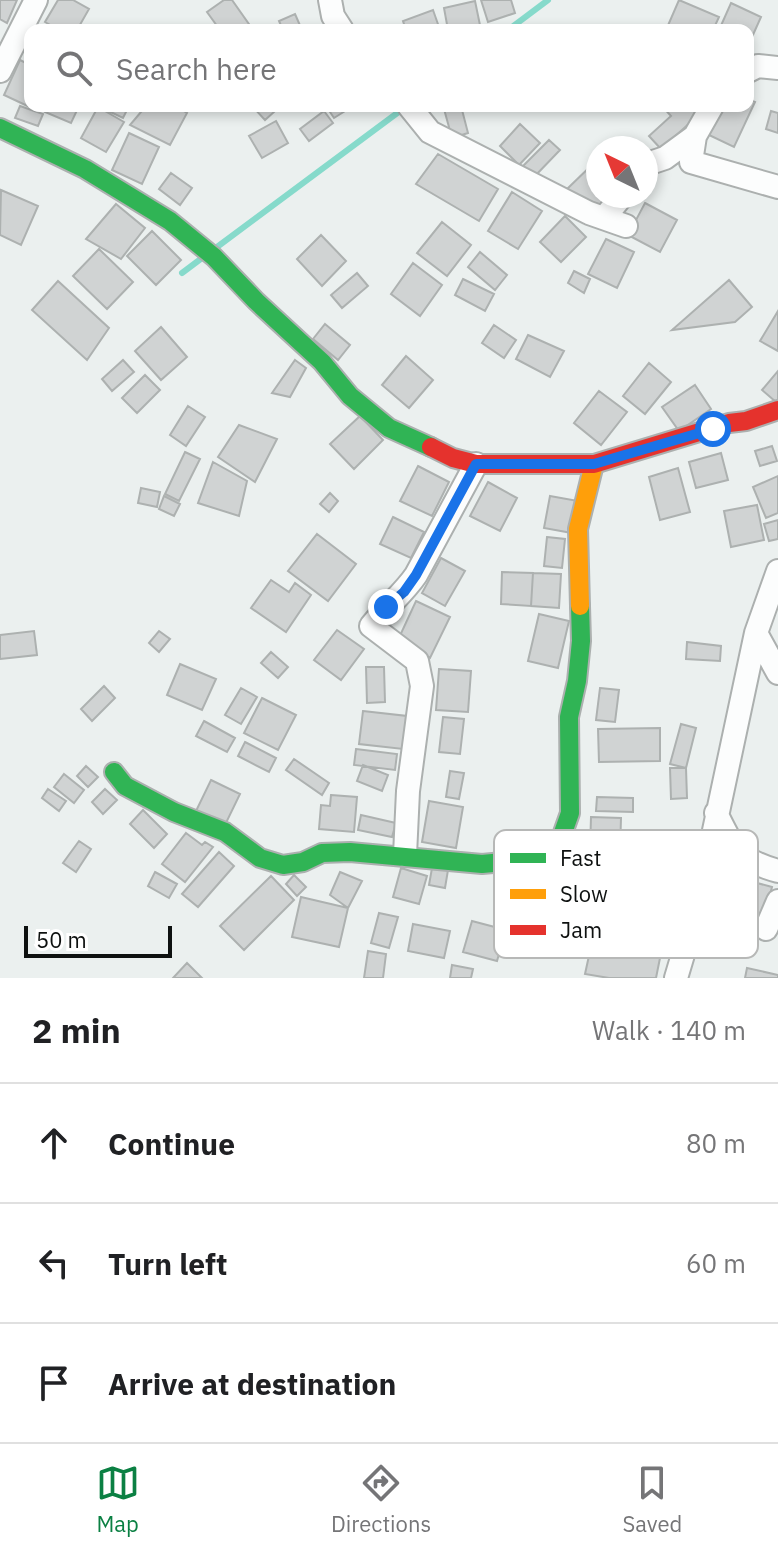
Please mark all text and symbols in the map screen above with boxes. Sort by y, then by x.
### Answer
search box [24,24,754,112]
icon: search [52,46,96,90]
text: Search here [116,49,277,88]
north arrow [586,136,658,208]
route start [695,411,731,447]
route end [368,589,404,625]
legend [494,830,758,958]
text: Fast [560,843,601,872]
text: Slow [560,879,608,908]
text: Jam [560,915,602,944]
scale bar [24,922,172,958]
text: 50 m [36,925,87,954]
text: 2 min [32,1008,121,1052]
text: Walk · 140 m [592,1013,746,1047]
icon: ahead [32,1121,76,1165]
text: Continue [108,1124,235,1163]
text: 80 m [686,1126,746,1160]
icon: left [32,1241,76,1285]
text: Turn left [108,1244,227,1283]
text: 60 m [686,1246,746,1280]
icon: arrive [32,1361,76,1405]
text: Arrive at destination [108,1364,396,1403]
tab: Map [96,1461,140,1538]
tab: Directions [331,1461,431,1538]
tab: Saved [622,1461,682,1538]

